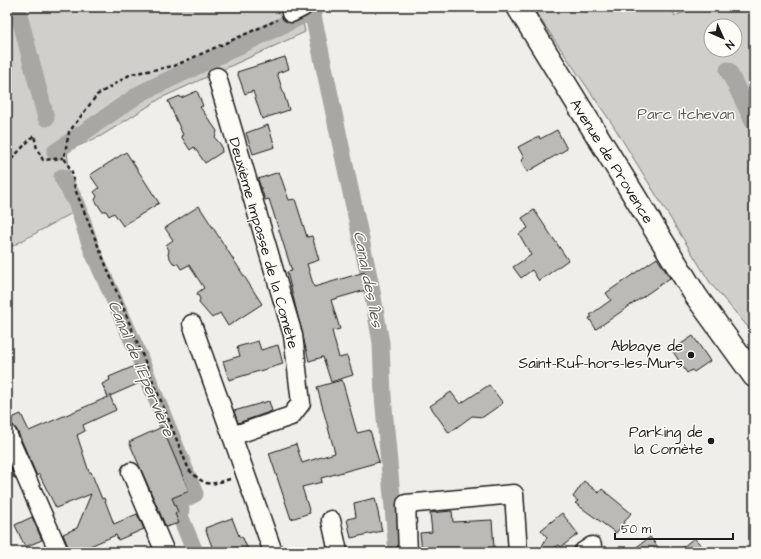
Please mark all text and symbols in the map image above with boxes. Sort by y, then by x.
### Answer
north arrow [703,18,743,58]
text: N [722,37,737,53]
street label: Avenue de Provence [565,95,659,228]
park label: Parc Itchevan [637,104,735,125]
street label: Deuxième Impasse de la Comète [223,135,304,351]
water label: Canal des Îles [348,229,388,330]
water label: Canal de l'Epervière [103,297,180,441]
place label: Abbaye de Saint-Ruf-hors-les-Murs [519,336,683,374]
marker: Abbaye de Saint-Ruf-hors-les-Murs [686,350,696,360]
place label: Parking de la Comète [629,422,703,460]
marker: Parking de la Comète [706,436,716,446]
scale bar [615,515,733,541]
text: 50 m [621,521,652,538]

